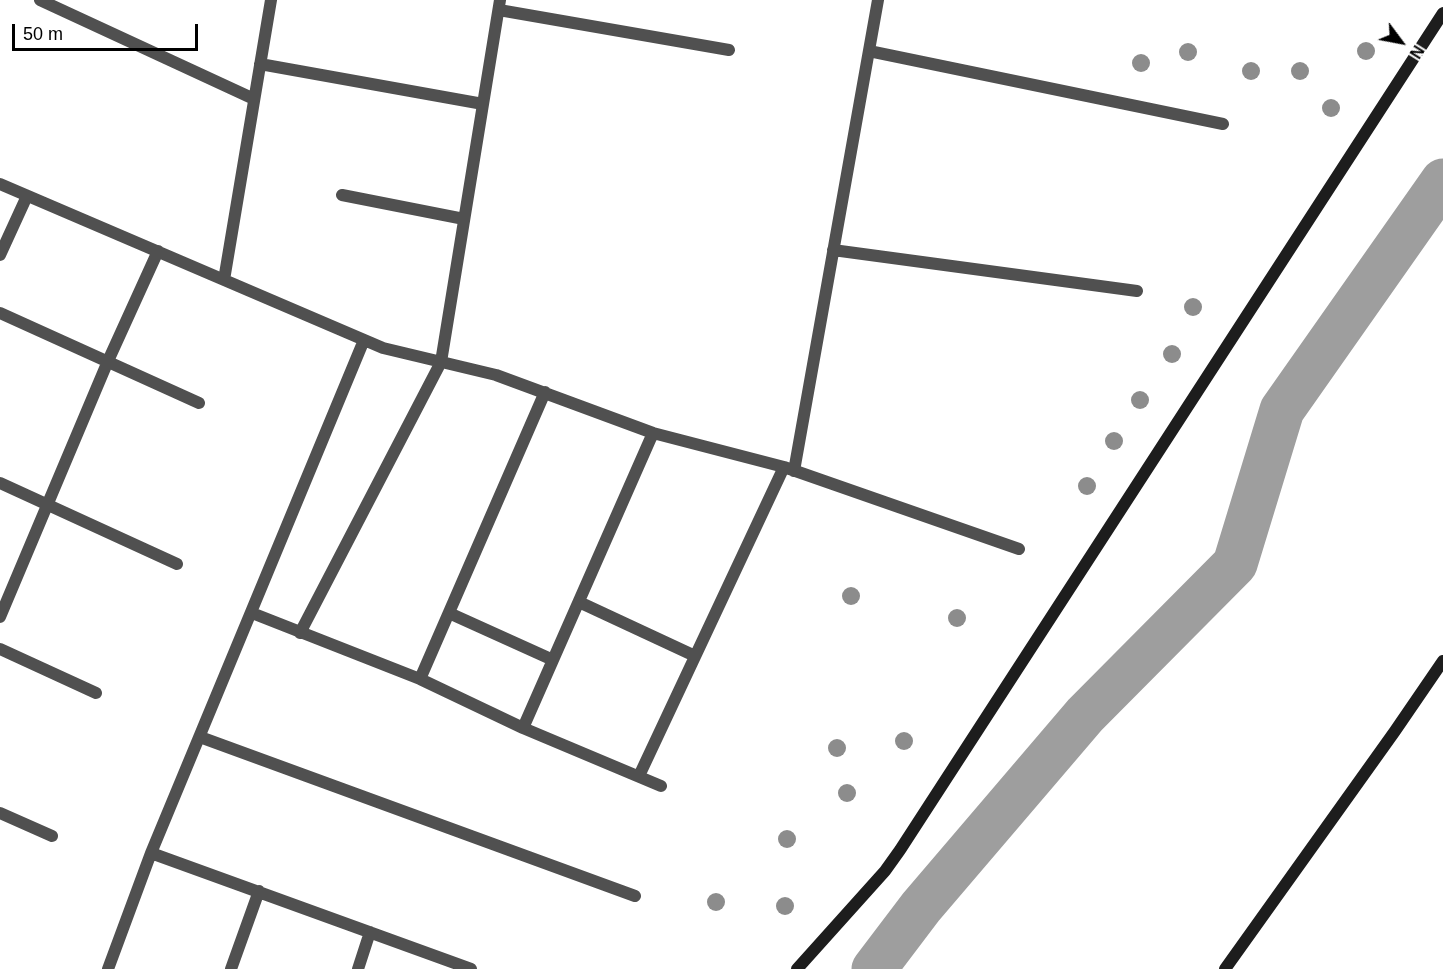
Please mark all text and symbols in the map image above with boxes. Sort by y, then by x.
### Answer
scale bar [15,12,201,50]
north arrow [1371,12,1431,72]
text: 50 m [23,24,63,44]
text: N [1406,42,1427,61]

